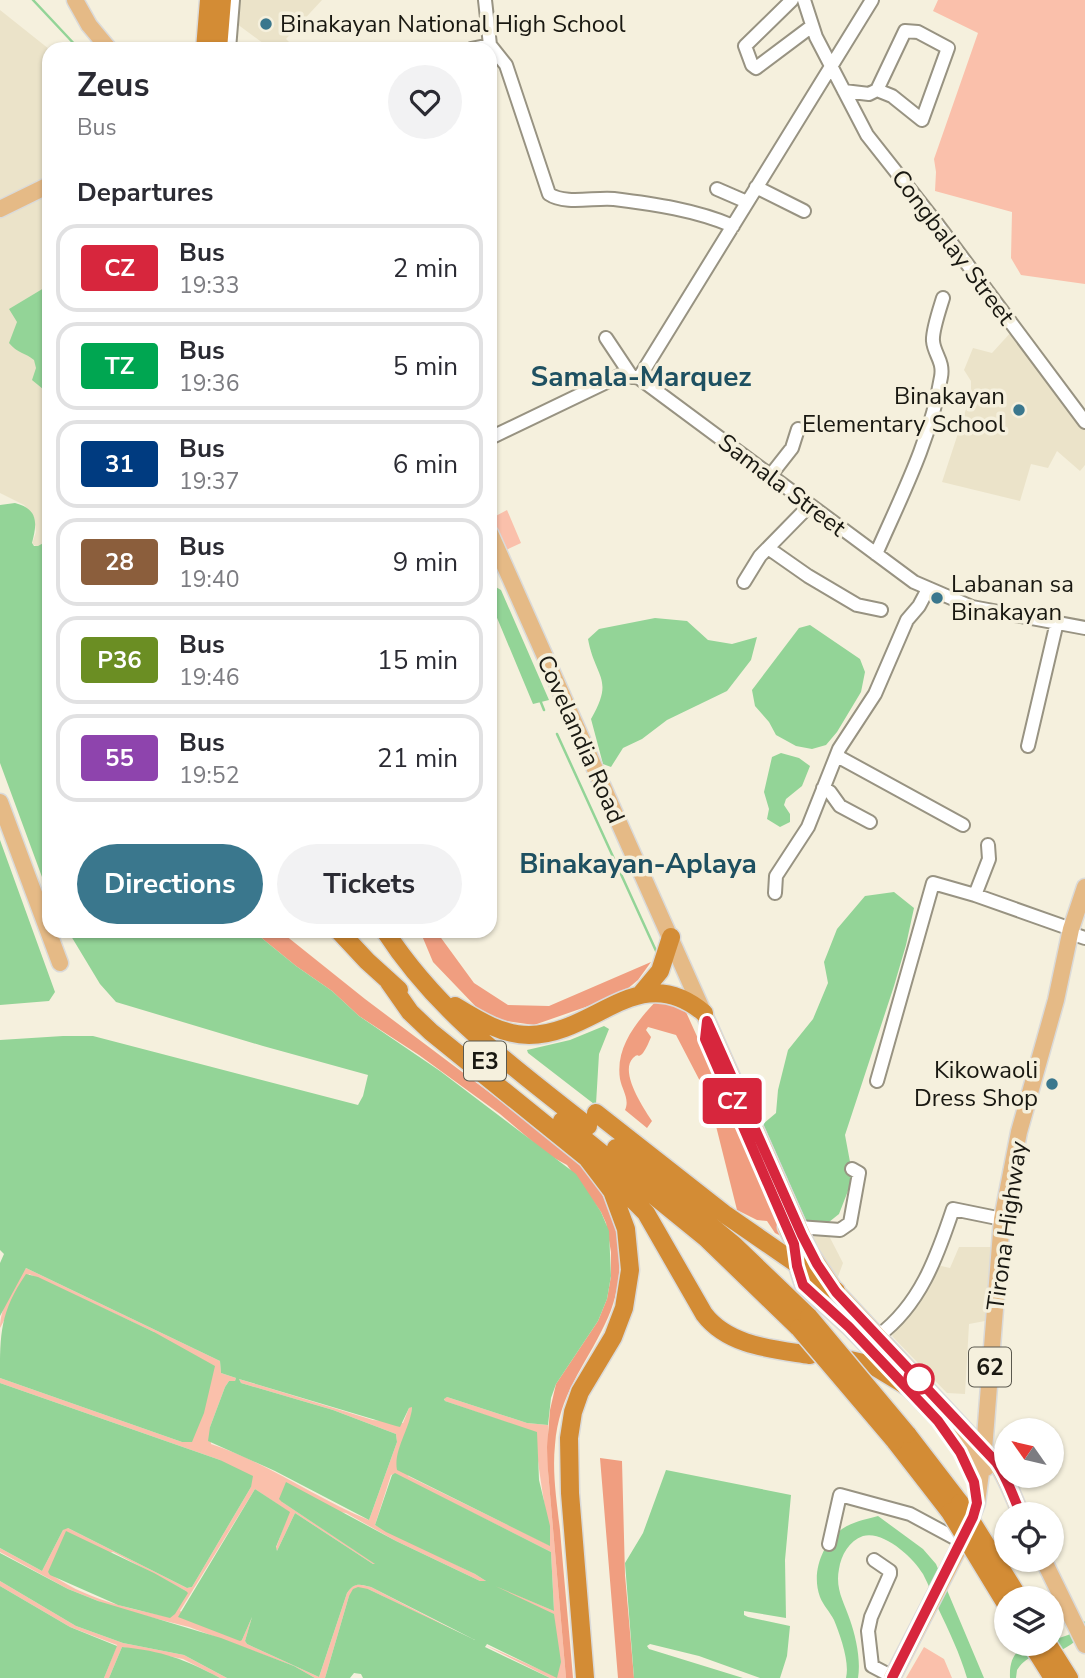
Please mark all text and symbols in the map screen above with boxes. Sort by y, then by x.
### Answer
place label: Binakayan National High School [280,8,626,40]
marker: Binakayan National High School [258,16,274,32]
text: Zeus [77,63,150,108]
button: heart [388,65,462,139]
text: Bus [77,112,117,143]
street label: Congbalay Street [884,163,1022,332]
text: Departures [77,175,213,210]
text: Bus [179,235,225,270]
text: 2 min [393,251,458,286]
text: CZ [104,252,135,284]
text: 19:33 [179,270,239,301]
text: Bus [179,333,225,368]
text: 5 min [393,349,458,384]
text: TZ [105,350,134,382]
district label: Samala-Marquez [531,358,751,396]
text: 19:36 [179,368,239,399]
place label: Binakayan Elementary School [802,380,1005,440]
marker: Binakayan Elementary School [1011,402,1027,418]
street label: Samala Street [712,426,853,544]
text: Bus [179,431,225,466]
text: 6 min [393,447,458,482]
text: 31 [105,448,134,480]
text: 19:37 [179,466,239,497]
text: Bus [179,529,225,564]
text: 9 min [393,545,458,580]
text: 28 [105,546,134,578]
text: 19:40 [179,564,239,595]
place label: Labanan sa Binakayan [951,568,1074,628]
marker: Labanan sa Binakayan [929,590,945,606]
text: Bus [179,627,225,662]
text: 15 min [377,643,458,678]
text: P36 [97,644,142,676]
street label: Covelandia Road [530,650,632,828]
text: 19:46 [179,662,239,693]
text: Bus [179,725,225,760]
text: 21 min [377,741,458,776]
text: 55 [105,742,134,774]
text: 19:52 [179,760,239,791]
button: Directions [77,844,263,924]
button: Tickets [277,844,462,924]
district label: Binakayan-Aplaya [519,845,757,883]
road number: E3 [464,1042,506,1080]
place label: Kikowaoli Dress Shop [914,1054,1038,1114]
marker: Kikowaoli Dress Shop [1044,1076,1060,1092]
line badge: CZ [700,1078,764,1124]
text: CZ [717,1085,747,1117]
street label: Tirona Highway [979,1139,1035,1313]
road number: 62 [969,1348,1011,1386]
unlabelled marker [904,1364,934,1394]
north arrow [994,1418,1064,1488]
map controls [994,1418,1064,1656]
button: locate [994,1502,1064,1572]
button: layers [994,1586,1064,1656]

